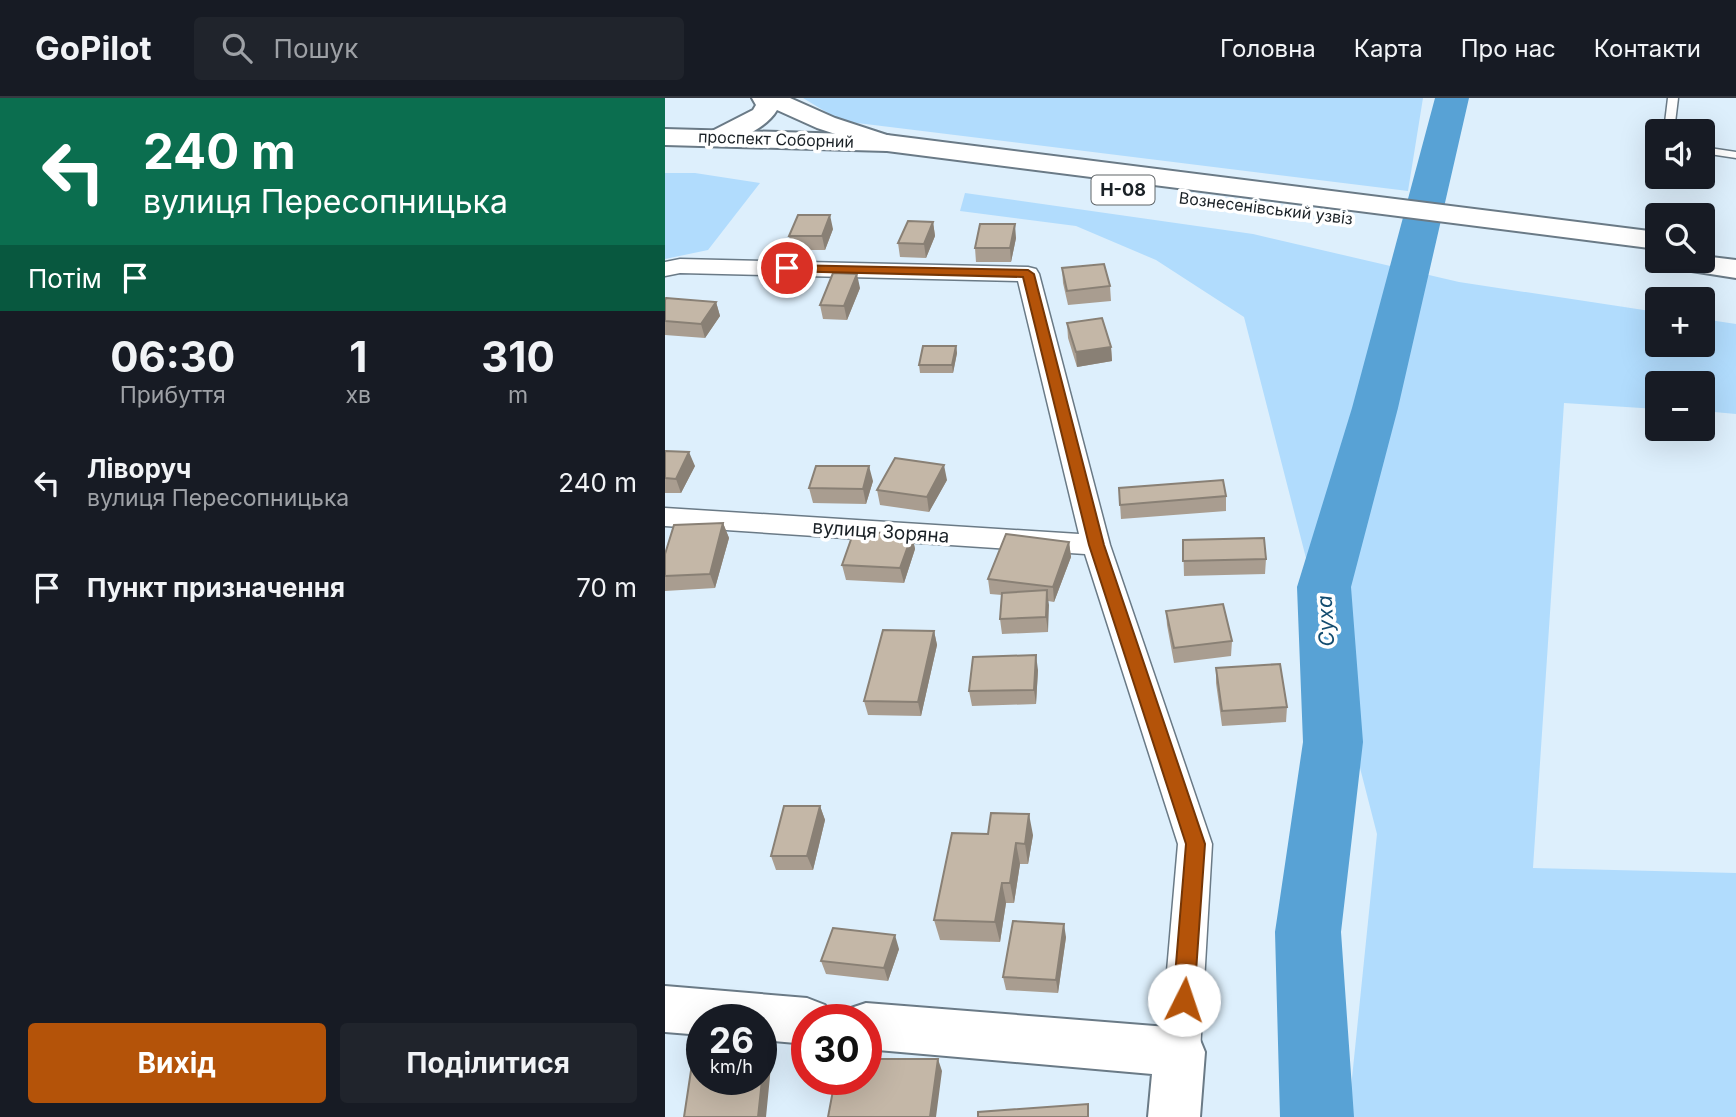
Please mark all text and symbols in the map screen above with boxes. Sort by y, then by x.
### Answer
search box [194,17,684,80]
text: GoPilot [35,28,152,68]
icon: search [218,29,256,67]
text: Пошук [274,33,358,64]
text: Головна [1220,34,1316,63]
text: Карта [1354,34,1423,63]
text: Про нас [1461,34,1556,63]
text: Контакти [1594,34,1701,63]
map controls [1645,119,1715,441]
button: sound [1645,119,1715,189]
text: 240 m [143,122,296,181]
icon: left [28,126,119,217]
street label: проспект Соборний [698,126,854,152]
road number: Н-08 [1091,176,1155,204]
text: вулиця Пересопницька [143,182,508,221]
street label: Вознесенівський узвіз [1178,187,1354,229]
button: search [1645,203,1715,273]
pin [757,238,817,298]
icon: arrive [768,249,806,287]
icon: arrive [116,259,154,297]
text: Потім [28,263,102,294]
button: + [1645,287,1715,357]
text: 06:30 [110,331,235,382]
text: 1 [349,331,367,382]
text: 310 [481,331,555,382]
button: − [1645,371,1715,441]
text: Прибуття [120,381,226,409]
text: хв [345,381,371,409]
text: m [508,381,528,409]
text: Ліворуч [87,453,191,484]
icon: left [28,464,66,502]
text: 240 m [558,467,637,498]
text: вулиця Пересопницька [87,484,349,512]
street label: вулиця Зоряна [812,515,950,548]
icon: arrive [28,569,66,607]
text: Пункт призначення [87,572,345,603]
text: 70 m [576,572,637,603]
water label: Суха [1312,595,1339,647]
position arrow [1147,963,1221,1037]
speed limit sign: 30 [791,1004,882,1095]
text: 26 [709,1019,754,1061]
button: Вихід [28,1023,326,1103]
button: Поділитися [340,1023,637,1103]
text: km/h [710,1056,753,1077]

